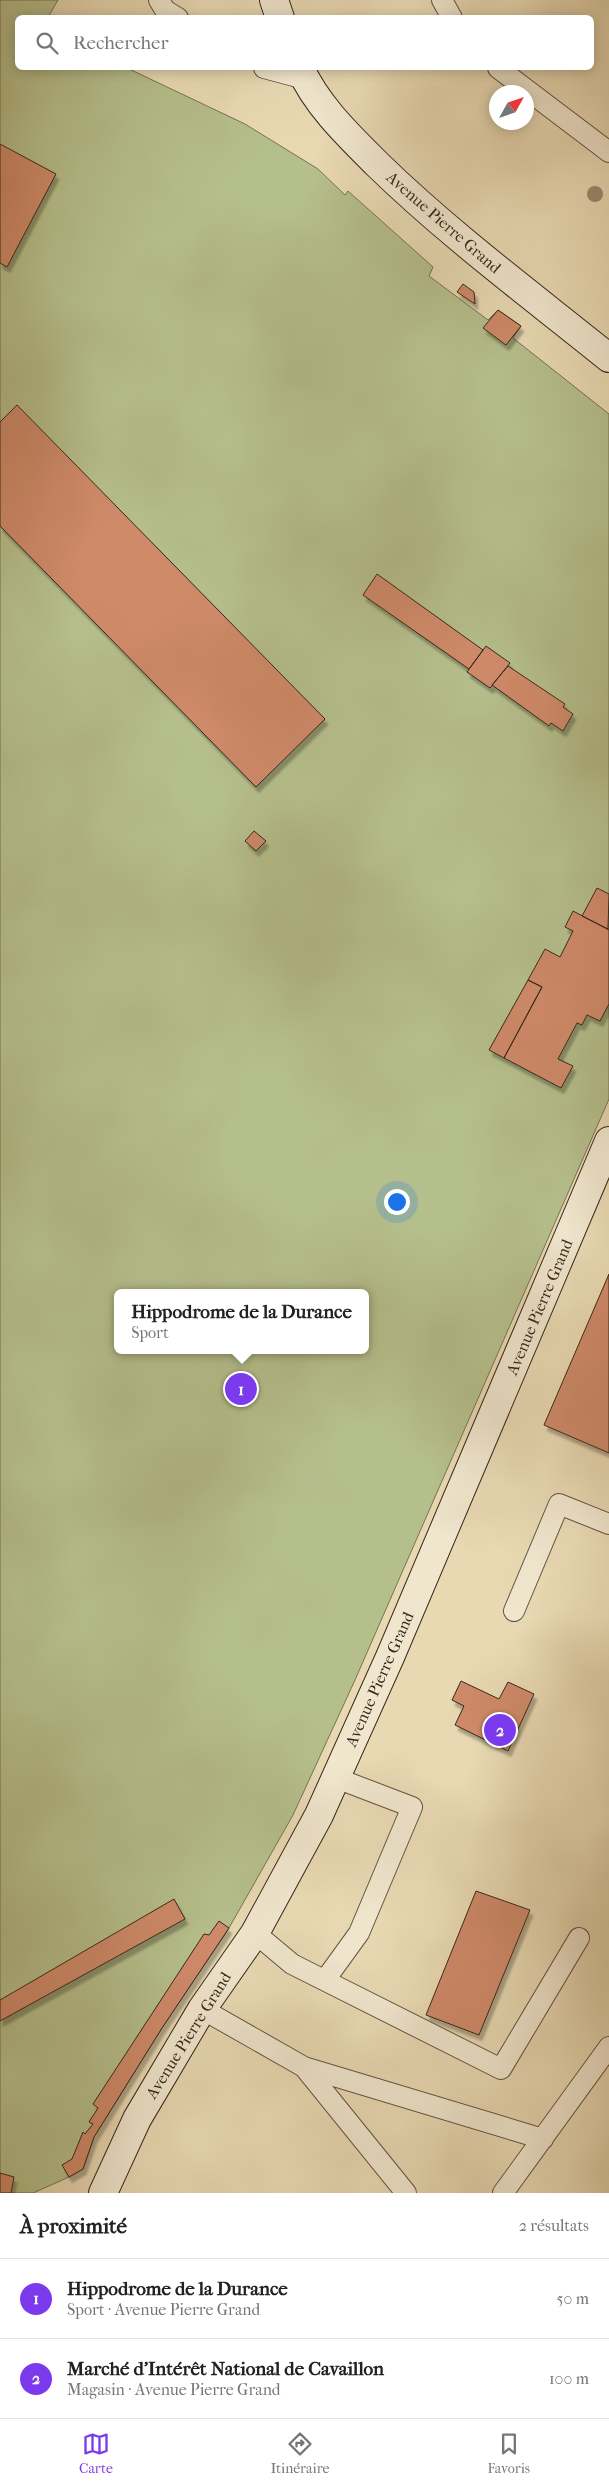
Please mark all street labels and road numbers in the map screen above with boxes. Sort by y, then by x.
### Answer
street label: Avenue Pierre Grand [382,167,505,277]
street label: Avenue Pierre Grand [502,1236,577,1379]
street label: Avenue Pierre Grand [341,1609,418,1750]
street label: Avenue Pierre Grand [141,1968,235,2103]

